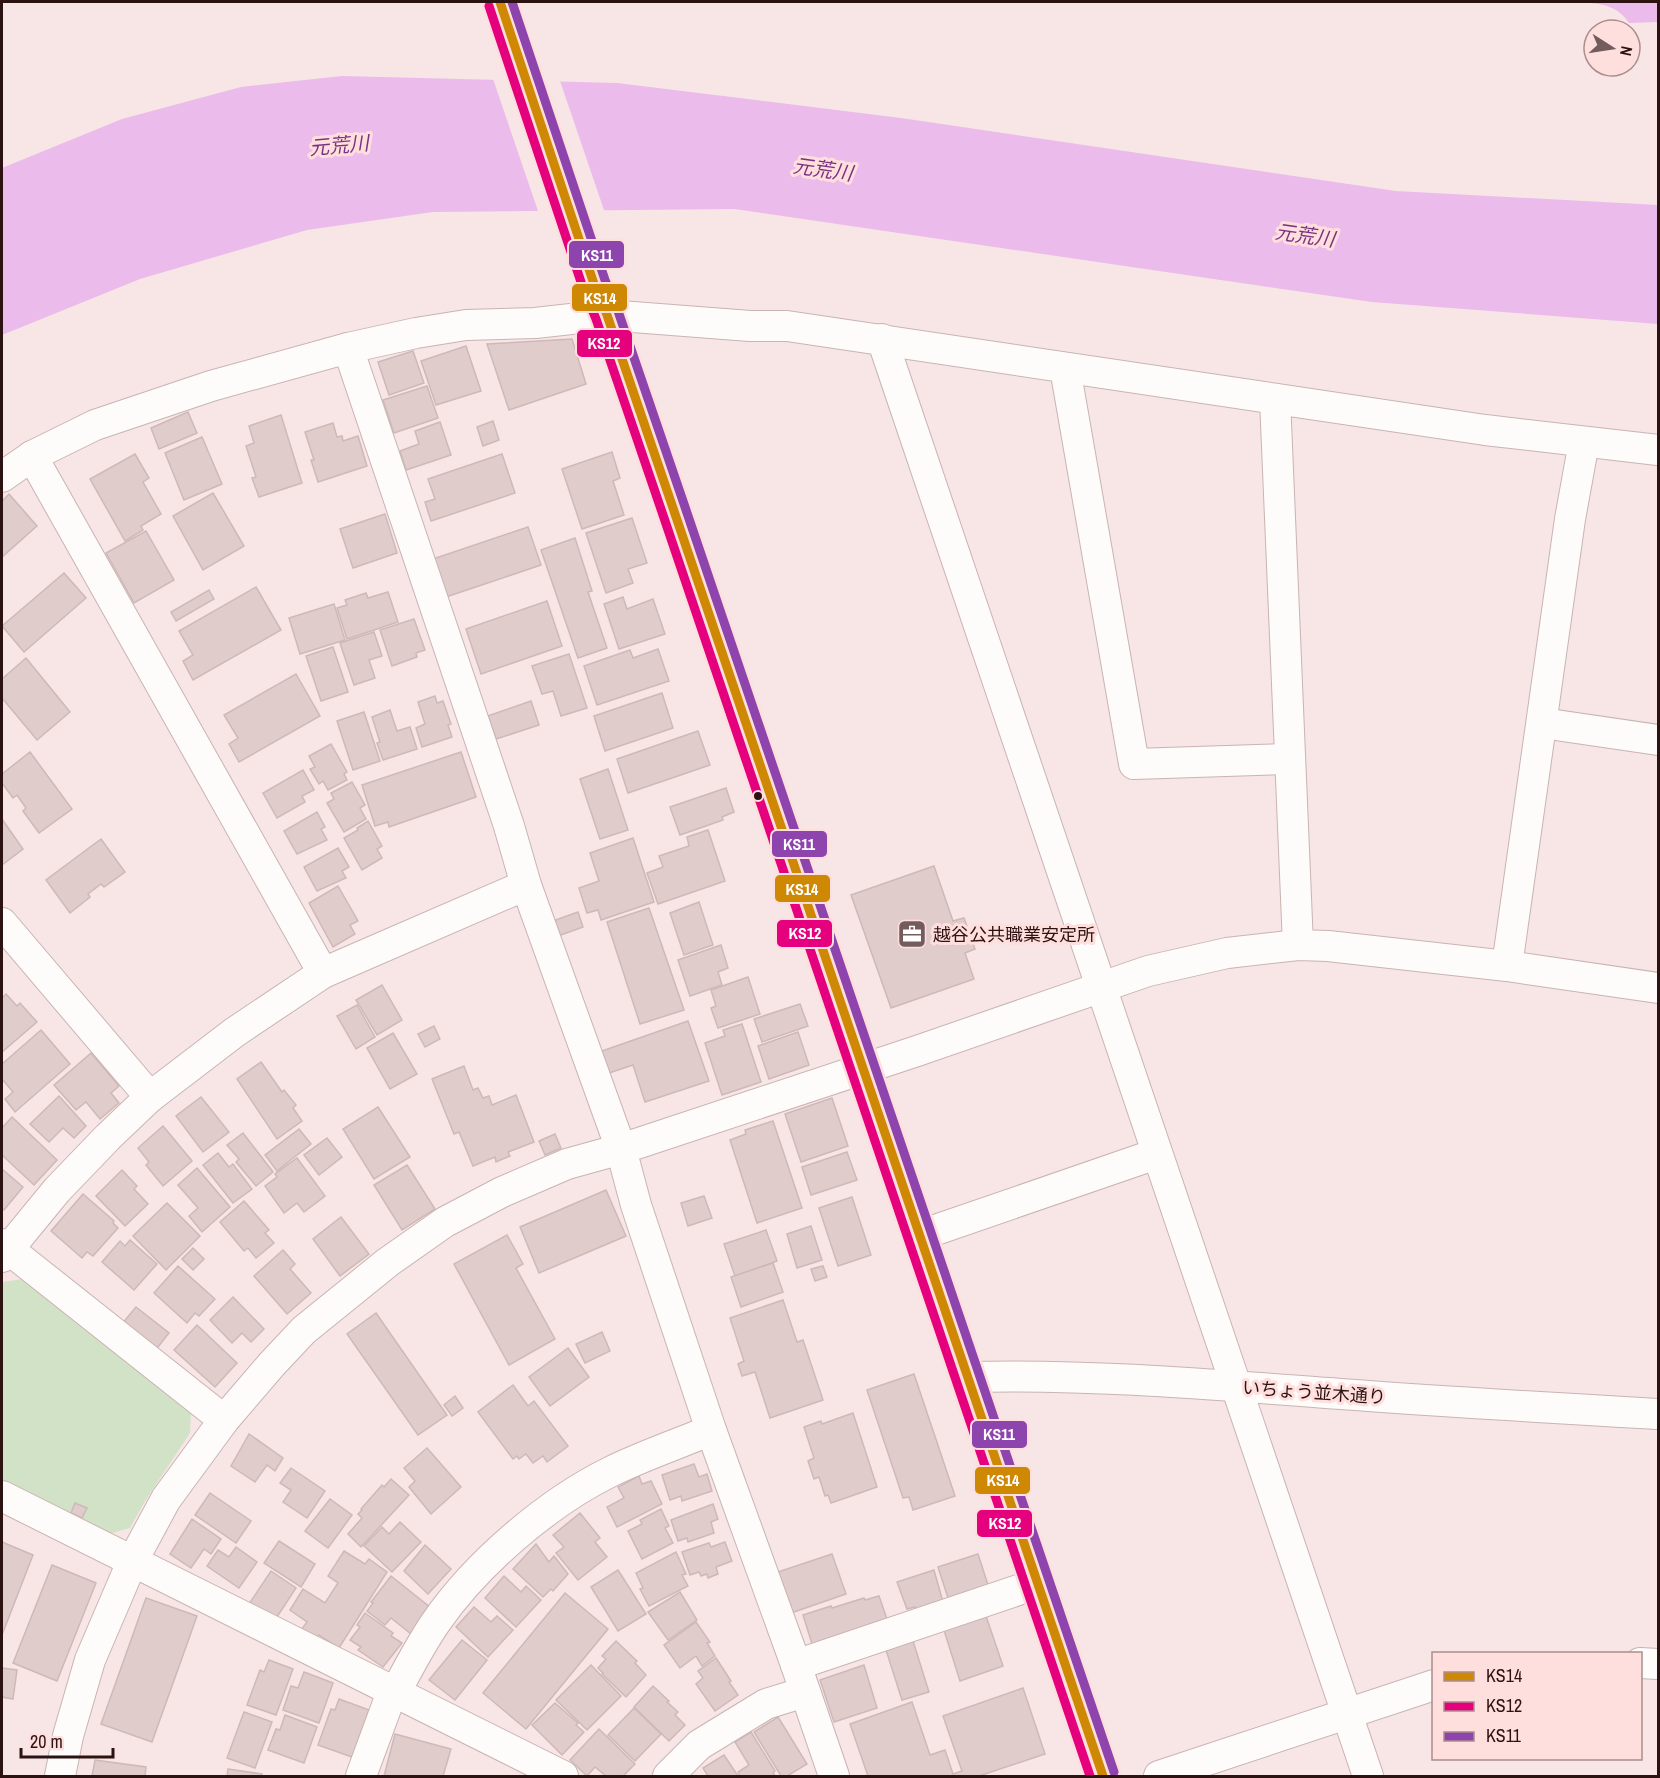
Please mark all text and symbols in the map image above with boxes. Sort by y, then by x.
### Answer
north arrow [1582,18,1642,78]
text: N [1615,44,1638,58]
water label: 元荒川 [308,129,372,161]
water label: 元荒川 [791,151,857,187]
water label: 元荒川 [1273,217,1339,253]
line badge: KS11 [568,240,625,269]
text: KS11 [581,244,614,266]
line badge: KS14 [571,283,628,312]
text: KS14 [584,287,617,309]
line badge: KS12 [576,329,633,358]
text: KS12 [588,332,620,354]
unlabelled marker [752,790,764,802]
line badge: KS11 [771,830,828,858]
text: KS11 [783,833,816,855]
line badge: KS14 [774,874,831,903]
text: KS14 [786,878,819,900]
office icon: 越谷公共職業安定所 [896,918,928,950]
line badge: KS12 [776,919,833,948]
text: KS12 [789,922,821,944]
place label: 越谷公共職業安定所 [933,922,1095,947]
street label: いちょう並木通り [1241,1375,1387,1409]
line badge: KS11 [971,1420,1028,1449]
text: KS11 [983,1423,1016,1445]
line badge: KS14 [974,1466,1031,1495]
text: KS14 [987,1469,1020,1491]
line badge: KS12 [976,1509,1033,1538]
text: KS12 [989,1512,1021,1534]
legend [1432,1652,1642,1760]
text: KS14 [1486,1663,1522,1688]
text: KS12 [1486,1693,1522,1718]
scale bar [21,1721,112,1759]
text: KS11 [1486,1723,1522,1748]
text: 20 m [30,1729,63,1754]

